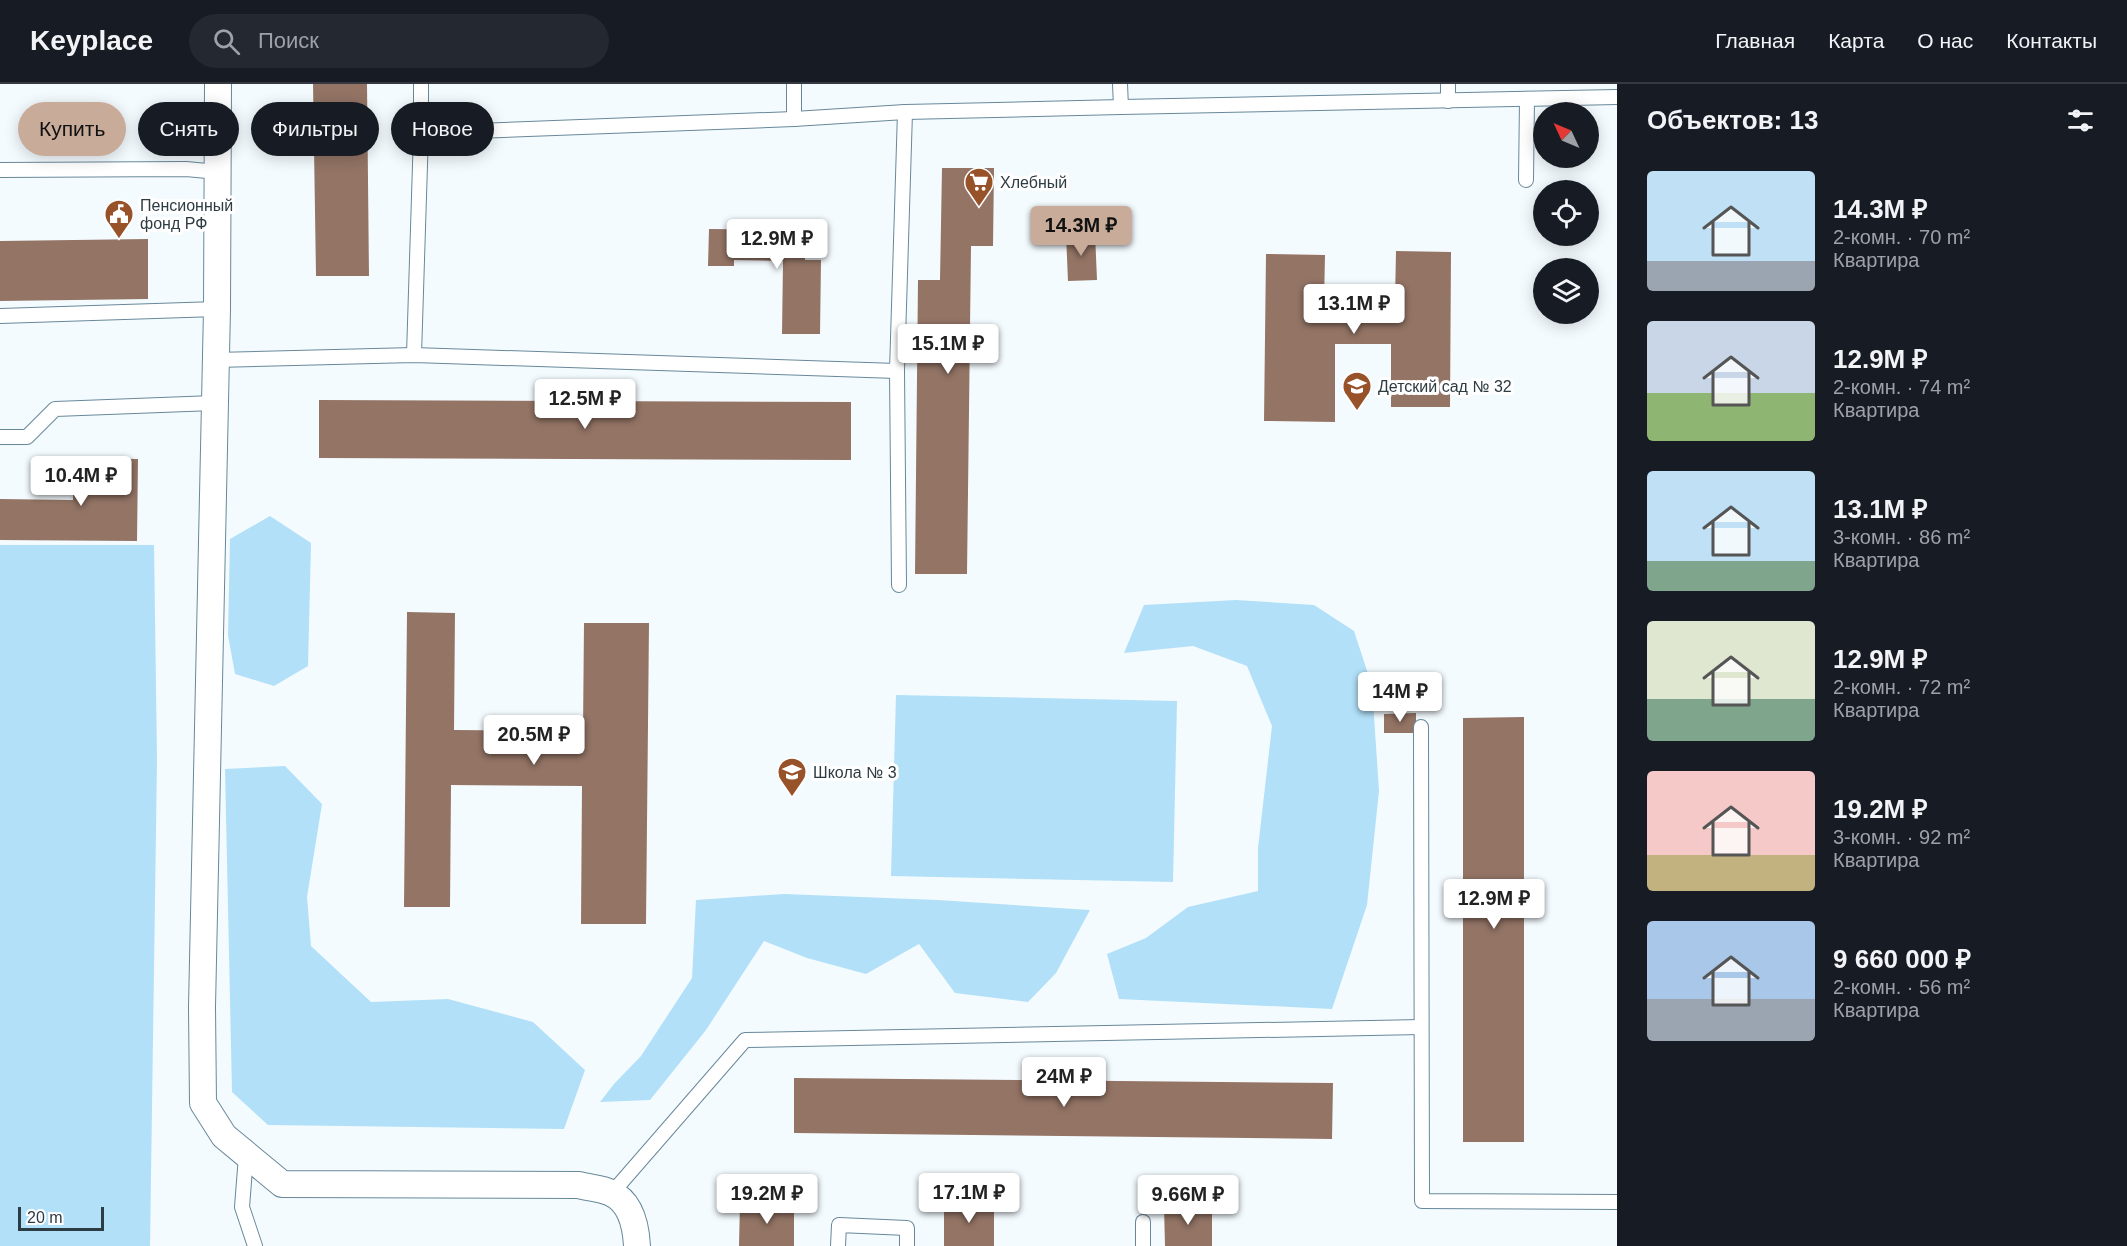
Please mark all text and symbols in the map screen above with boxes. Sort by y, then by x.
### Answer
search box [189,14,609,68]
text: Keyplace [30,25,153,56]
icon: search [210,25,243,58]
text: Поиск [258,28,319,53]
text: Главная [1715,29,1795,52]
text: Карта [1828,29,1884,52]
text: О нас [1917,29,1973,52]
text: Контакты [2006,29,2097,52]
chip: Купить [18,102,126,156]
chip: Снять [138,102,239,156]
chip: Фильтры [251,102,379,156]
chip: Новое [391,102,494,156]
north arrow [1533,102,1599,168]
map controls [1533,102,1599,324]
icon: filters [2064,104,2097,137]
text: Объектов: 13 [1647,105,1818,135]
supermarket icon: Хлебный [963,166,995,208]
place label: Хлебный [1000,174,1067,191]
button: locate [1533,180,1599,246]
text: 14.3M ₽ [1833,194,1928,224]
icon: home [1695,195,1767,267]
place label: Пенсионный фонд РФ [140,197,233,232]
public building icon: Пенсионный фонд РФ [103,198,135,240]
pin: 14.3M ₽ [1026,206,1136,257]
text: 14.3M ₽ [1045,214,1117,236]
pin: 12.9M ₽ [722,219,832,270]
text: 2-комн. · 70 m² [1833,226,1970,248]
text: 12.9M ₽ [741,227,813,249]
text: Квартира [1833,249,1919,271]
button: layers [1533,258,1599,324]
pin: 13.1M ₽ [1299,284,1409,335]
text: 13.1M ₽ [1318,292,1390,314]
pin: 15.1M ₽ [893,324,1003,375]
text: 15.1M ₽ [912,332,984,354]
text: 12.9M ₽ [1833,344,1928,374]
icon: home [1695,345,1767,417]
school or university icon: Детский сад № 32 [1341,370,1373,412]
text: 2-комн. · 74 m² [1833,376,1970,398]
place label: Детский сад № 32 [1378,378,1512,395]
pin: 12.5M ₽ [530,379,640,430]
text: 12.5M ₽ [549,387,621,409]
text: Квартира [1833,399,1919,421]
pin: 10.4M ₽ [26,456,136,507]
text: 10.4M ₽ [45,464,117,486]
text: 13.1M ₽ [1833,494,1928,524]
icon: home [1695,495,1767,567]
text: 3-комн. · 86 m² [1833,526,1970,548]
text: Квартира [1833,549,1919,571]
text: 12.9M ₽ [1833,644,1928,674]
icon: home [1695,645,1767,717]
pin: 14M ₽ [1358,672,1442,723]
text: 2-комн. · 72 m² [1833,676,1970,698]
text: 14M ₽ [1372,680,1428,702]
text: Квартира [1833,699,1919,721]
pin: 20.5M ₽ [479,715,589,766]
text: 20.5M ₽ [498,723,570,745]
school or university icon: Школа № 3 [776,756,808,798]
place label: Школа № 3 [813,764,897,781]
text: 19.2M ₽ [1833,794,1928,824]
icon: home [1695,795,1767,867]
text: 3-комн. · 92 m² [1833,826,1970,848]
text: Квартира [1833,849,1919,871]
pin: 12.9M ₽ [1439,879,1549,930]
text: 12.9M ₽ [1458,887,1530,909]
text: 9 660 000 ₽ [1833,944,1971,974]
icon: home [1695,945,1767,1017]
text: 2-комн. · 56 m² [1833,976,1970,998]
text: Квартира [1833,999,1919,1021]
pin: 24M ₽ [1022,1057,1106,1108]
text: 24M ₽ [1036,1065,1092,1087]
pin: 17.1M ₽ [914,1173,1024,1224]
pin: 19.2M ₽ [712,1174,822,1225]
pin: 9.66M ₽ [1133,1175,1243,1226]
text: 17.1M ₽ [933,1181,1005,1203]
text: 19.2M ₽ [731,1182,803,1204]
text: 9.66M ₽ [1152,1183,1224,1205]
scale bar [18,1204,104,1232]
text: 20 m [27,1209,63,1226]

